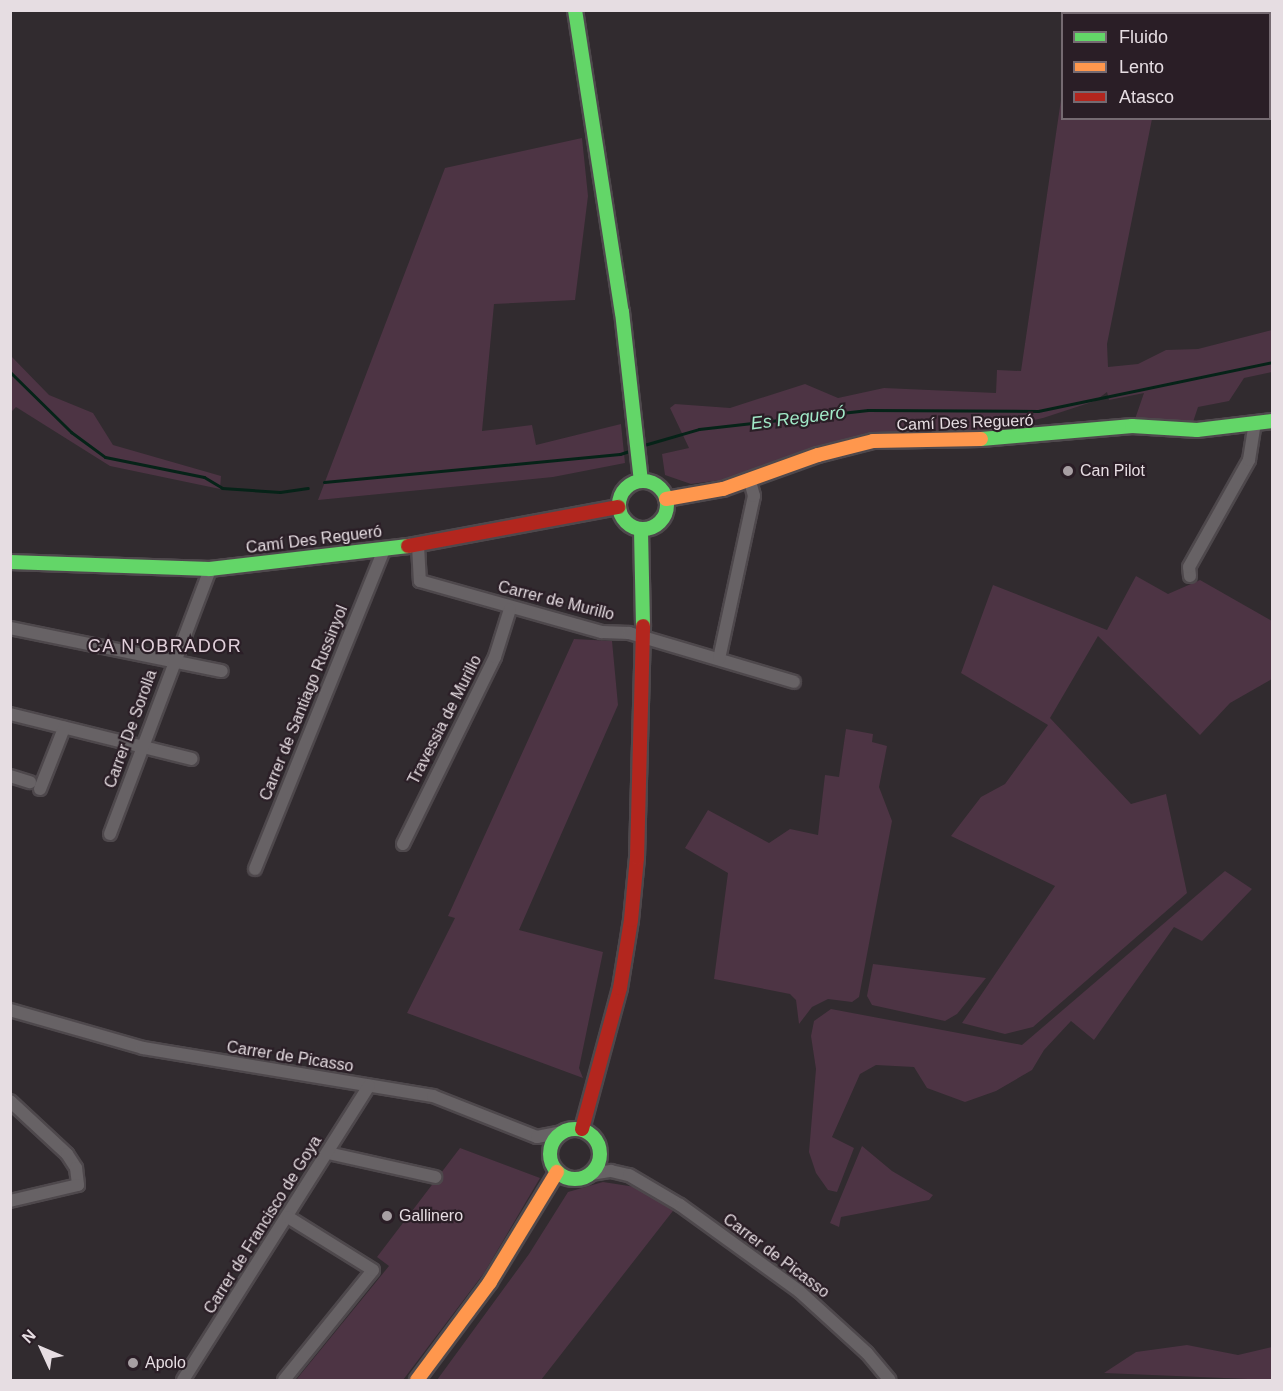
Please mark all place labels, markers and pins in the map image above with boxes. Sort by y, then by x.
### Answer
place label: Can Pilot [1080,461,1145,481]
marker: Can Pilot [1061,464,1075,478]
place label: Gallinero [399,1206,463,1226]
marker: Gallinero [380,1209,394,1223]
place label: Apolo [145,1353,186,1373]
marker: Apolo [126,1356,140,1370]

